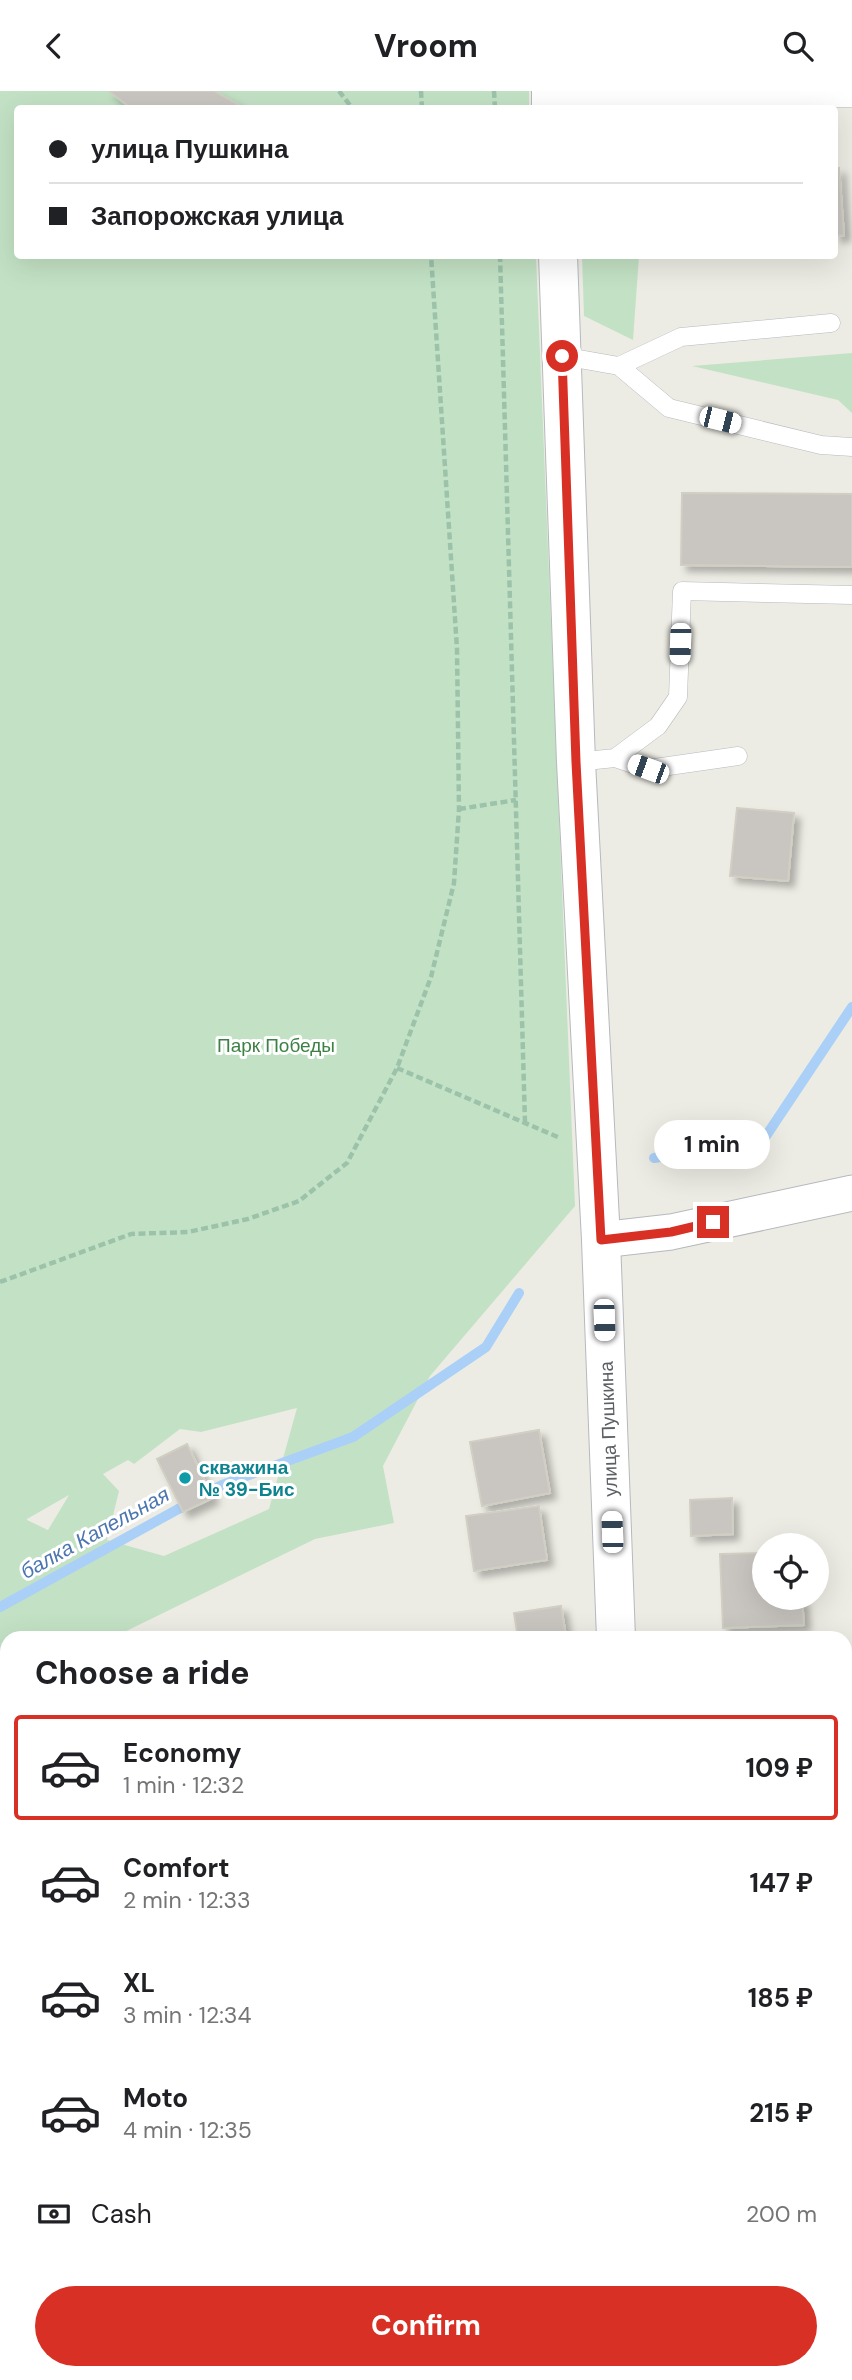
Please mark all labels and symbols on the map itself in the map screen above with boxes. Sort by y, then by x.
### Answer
route start [546,340,578,372]
car [698,405,743,435]
car [669,623,692,665]
car [625,752,672,786]
park label: Парк Победы [217,1033,335,1058]
callout: 1 min [655,1121,771,1169]
route end [697,1206,729,1238]
car [593,1299,616,1341]
street label: улица Пушкина [594,1360,623,1497]
place label: скважина № 39-Бис [199,1455,295,1502]
marker: скважина № 39-Бис [177,1470,193,1486]
water label: балка Капельная [15,1480,175,1586]
car [601,1511,624,1553]

